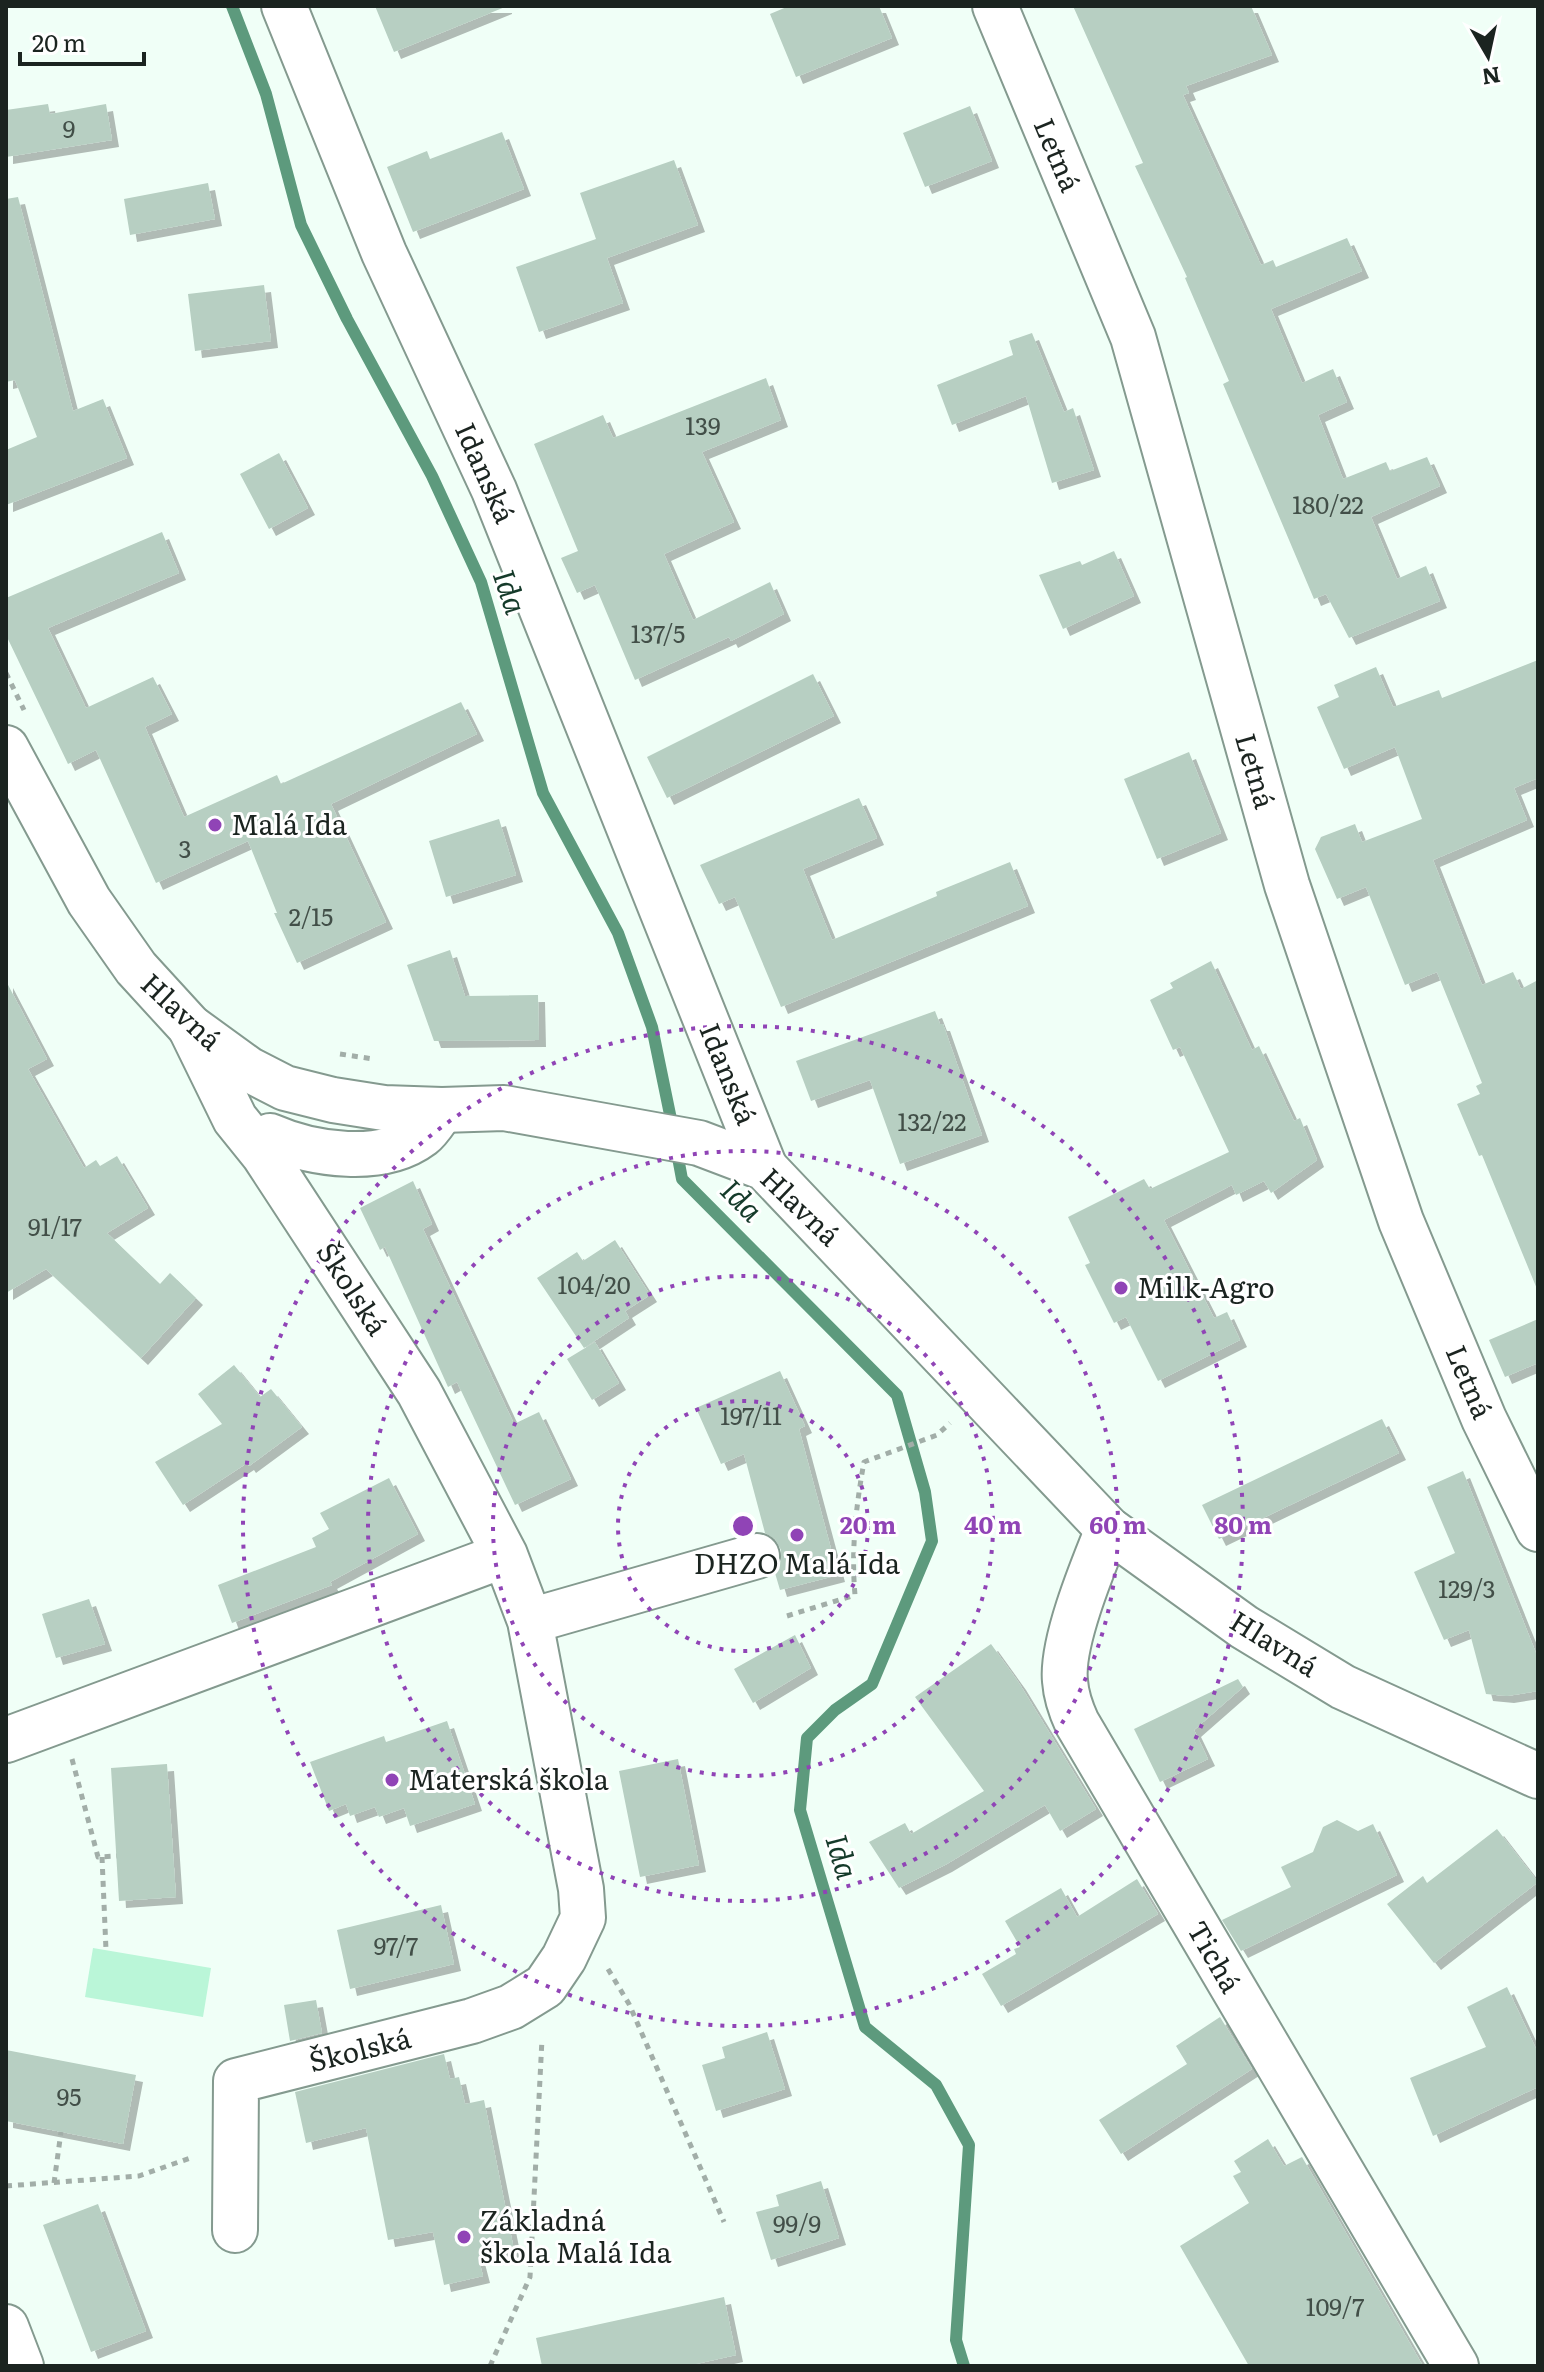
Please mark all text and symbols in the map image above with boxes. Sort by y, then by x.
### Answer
scale bar [20,16,144,66]
north arrow [1448,16,1528,96]
text: 20 m [32,24,86,59]
text: N [1480,59,1503,95]
house number: 9 [63,110,75,145]
street label: Letná [1025,111,1093,198]
house number: 139 [685,407,721,442]
street label: Idanská [446,415,528,529]
house number: 180/22 [1292,486,1364,521]
water label: Ida [484,563,540,619]
house number: 137/5 [631,615,685,650]
street label: Letná [1226,728,1288,813]
place label: Malá Ida [231,802,347,844]
marker: Malá Ida [206,816,224,834]
house number: 3 [178,830,192,865]
house number: 2/15 [289,898,333,933]
street label: Hlavná [133,962,232,1059]
street label: Idanská [690,1016,769,1130]
house number: 132/22 [898,1103,966,1138]
street label: Hlavná [752,1157,851,1254]
water label: Ida [712,1168,774,1230]
house number: 91/17 [28,1208,82,1243]
street label: Školská [308,1233,400,1343]
place label: Milk-Agro [1137,1265,1275,1307]
house number: 104/20 [557,1266,631,1301]
marker: Milk-Agro [1112,1279,1130,1297]
street label: Letná [1437,1338,1505,1425]
house number: 197/11 [720,1397,782,1432]
text: 20 m [840,1506,896,1541]
text: 40 m [964,1506,1022,1541]
text: 60 m [1089,1506,1147,1541]
text: 80 m [1214,1506,1272,1541]
centre of rings [729,1512,757,1540]
marker: DHZO Malá Ida [788,1526,806,1544]
place label: DHZO Malá Ida [694,1541,900,1583]
house number: 129/3 [1438,1570,1496,1605]
street label: Hlavná [1223,1599,1327,1686]
place label: Materská škola [408,1757,609,1799]
marker: Materská škola [383,1771,401,1789]
water label: Ida [816,1828,871,1884]
street label: Tichá [1178,1912,1253,2000]
house number: 97/7 [374,1927,418,1962]
street label: Školská [304,2015,415,2081]
house number: 95 [57,2078,81,2113]
place label: Základná škola Malá Ida [480,2198,672,2272]
house number: 99/9 [773,2205,821,2240]
marker: Základná škola Malá Ida [455,2228,473,2246]
house number: 109/7 [1306,2288,1364,2323]

